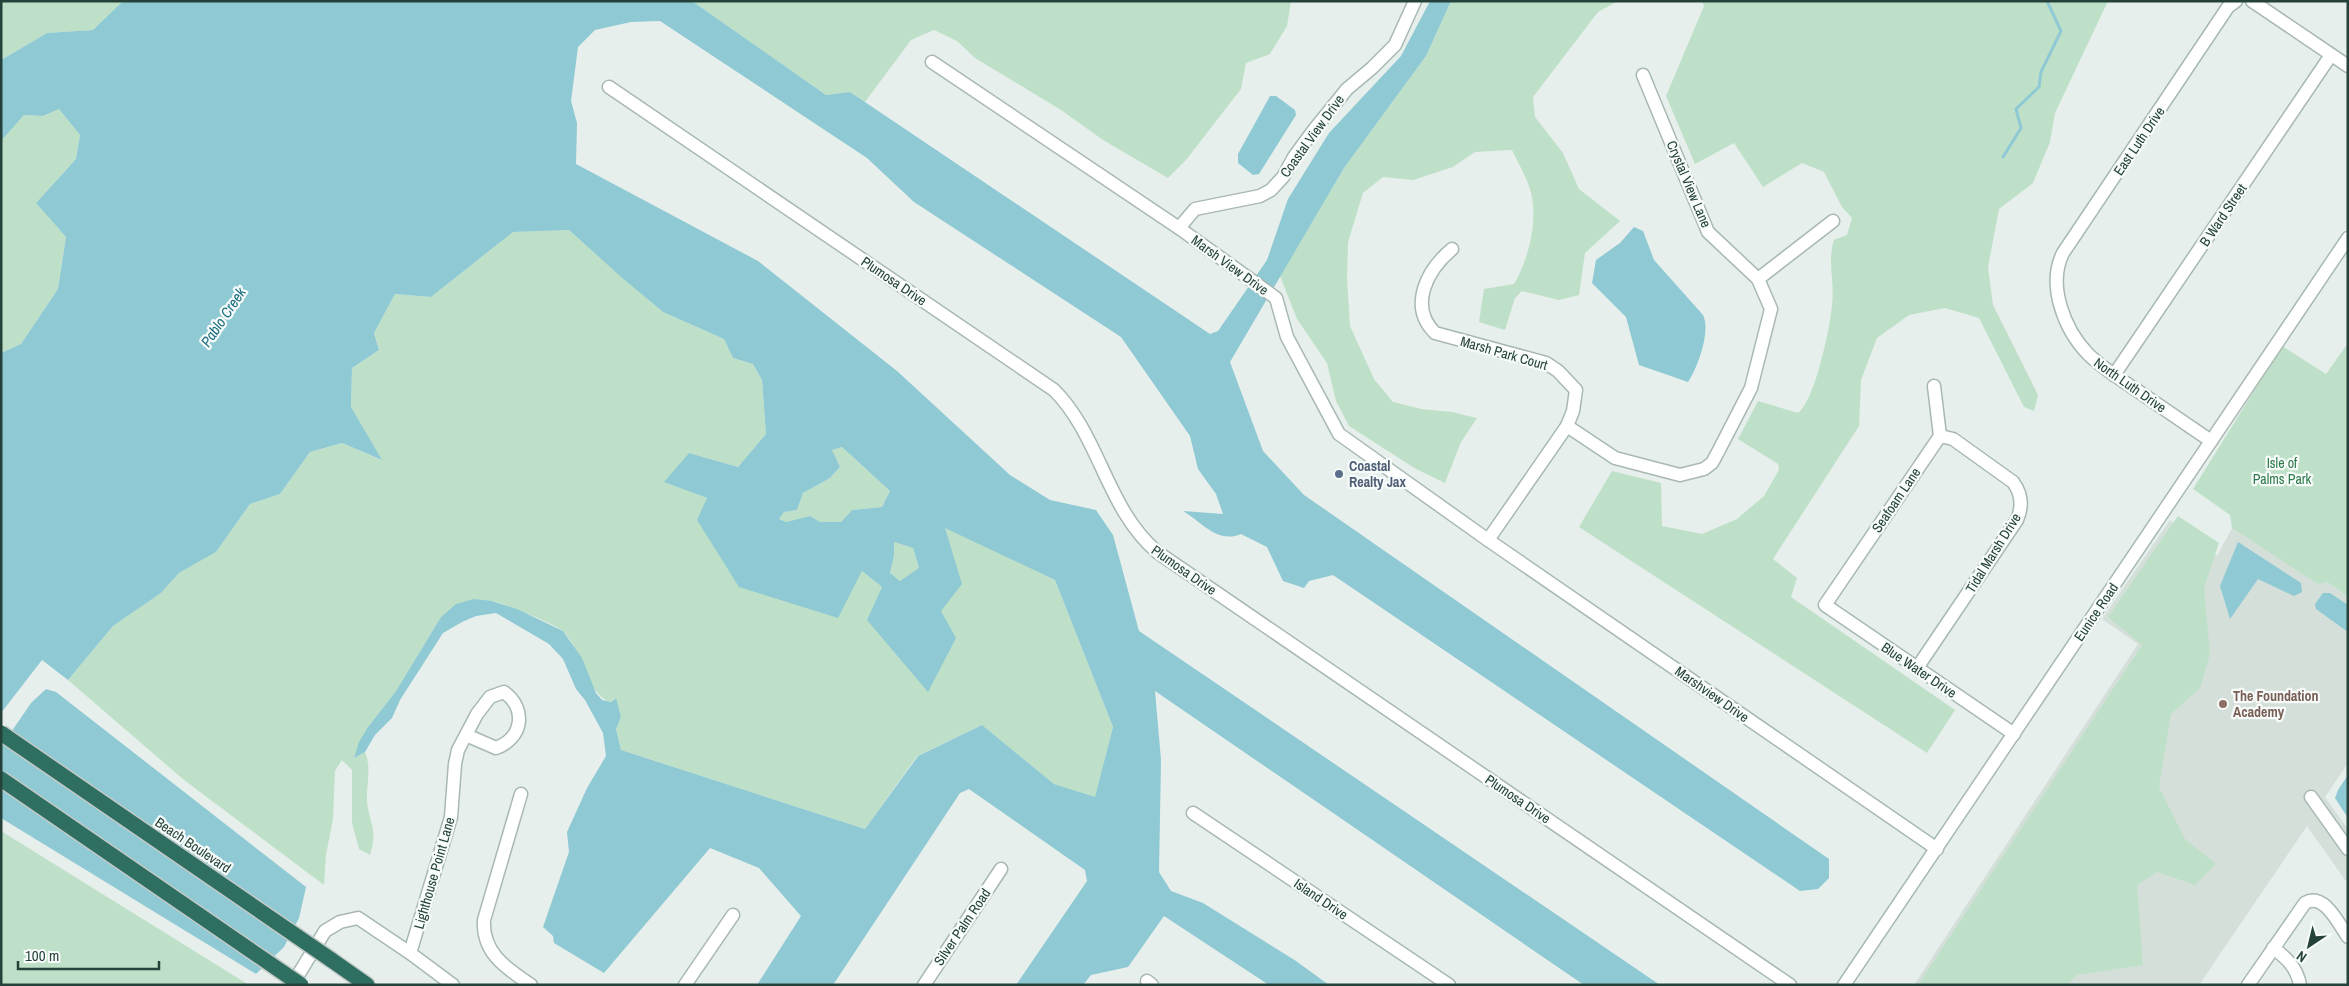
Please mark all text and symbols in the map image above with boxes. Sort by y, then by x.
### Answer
street label: Coastal View Drive [1276,91,1348,181]
street label: East Luth Drive [2109,103,2169,179]
street label: Crystal View Lane [1663,138,1715,230]
street label: B Ward Street [2195,180,2251,250]
street label: Marsh View Drive [1188,231,1272,299]
street label: Plumosa Drive [858,252,930,310]
water label: Pablo Creek [195,282,251,351]
street label: Marsh Park Court [1458,332,1550,374]
street label: North Luth Drive [2090,353,2170,417]
park label: Isle of Palms Park [2253,454,2312,488]
place label: Coastal Realty Jax [1349,457,1406,491]
street label: Seafoam Lane [1868,464,1924,536]
marker: Coastal Realty Jax [1333,468,1345,480]
street label: Tidal Marsh Drive [1961,510,2025,596]
street label: Plumosa Drive [1148,541,1220,599]
street label: Eunice Road [2070,579,2122,645]
street label: Blue Water Drive [1878,638,1960,702]
street label: Marshview Drive [1672,662,1752,726]
place label: The Foundation Academy [2233,687,2319,721]
marker: The Foundation Academy [2217,698,2229,710]
street label: Plumosa Drive [1482,770,1554,828]
street label: Beach Boulevard [152,813,234,877]
street label: Lighthouse Point Lane [409,815,459,931]
street label: Island Drive [1291,874,1351,924]
street label: Silver Palm Road [930,885,994,969]
north arrow [2284,921,2334,971]
scale bar [18,938,159,970]
text: 100 m [25,945,59,966]
text: N [2293,947,2310,966]

